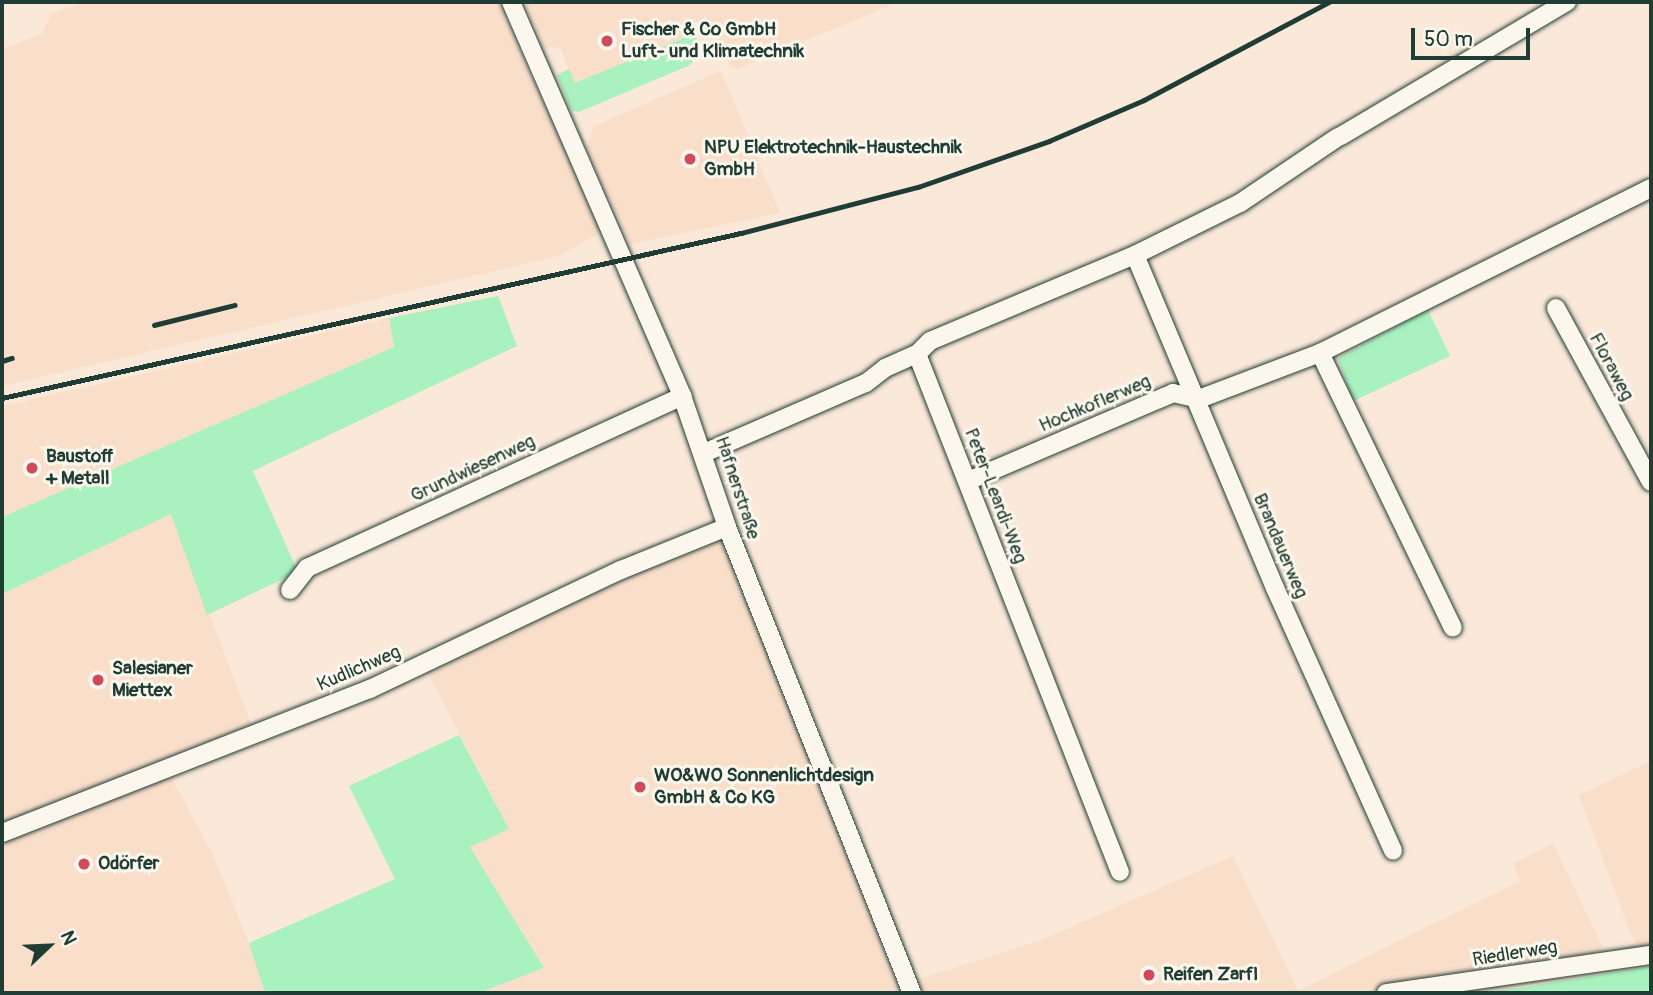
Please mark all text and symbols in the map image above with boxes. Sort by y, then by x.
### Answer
scale bar [1415,14,1534,58]
place label: Fischer & Co GmbH Luft- und Klimatechnik [621,19,804,63]
text: 50 m [1424,26,1473,53]
marker: Fischer & Co GmbH Luft- und Klimatechnik [599,33,615,49]
place label: NPU Elektrotechnik-Haustechnik GmbH [704,137,962,181]
marker: NPU Elektrotechnik-Haustechnik GmbH [682,151,698,167]
street label: Floraweg [1584,329,1638,405]
street label: Hochkoflerweg [1036,370,1154,438]
street label: Peter-Leardi-Weg [959,425,1031,567]
street label: Grundwiesenweg [407,430,539,508]
street label: Hafnerstraße [710,434,764,542]
place label: Baustoff + Metall [46,446,114,490]
marker: Baustoff + Metall [24,460,40,476]
street label: Brandauerweg [1248,490,1312,602]
street label: Kudlichweg [314,641,404,697]
place label: Salesianer Miettex [112,658,193,702]
marker: Salesianer Miettex [90,672,106,688]
place label: WO&WO Sonnenlichtdesign GmbH & Co KG [654,765,874,809]
marker: WO&WO Sonnenlichtdesign GmbH & Co KG [632,779,648,795]
place label: Odörfer [98,853,159,875]
marker: Odörfer [76,856,92,872]
north arrow [14,911,84,981]
text: N [55,927,82,948]
street label: Riedlerweg [1471,936,1559,972]
place label: Reifen Zarfl [1163,964,1258,986]
marker: Reifen Zarfl [1141,967,1157,983]

